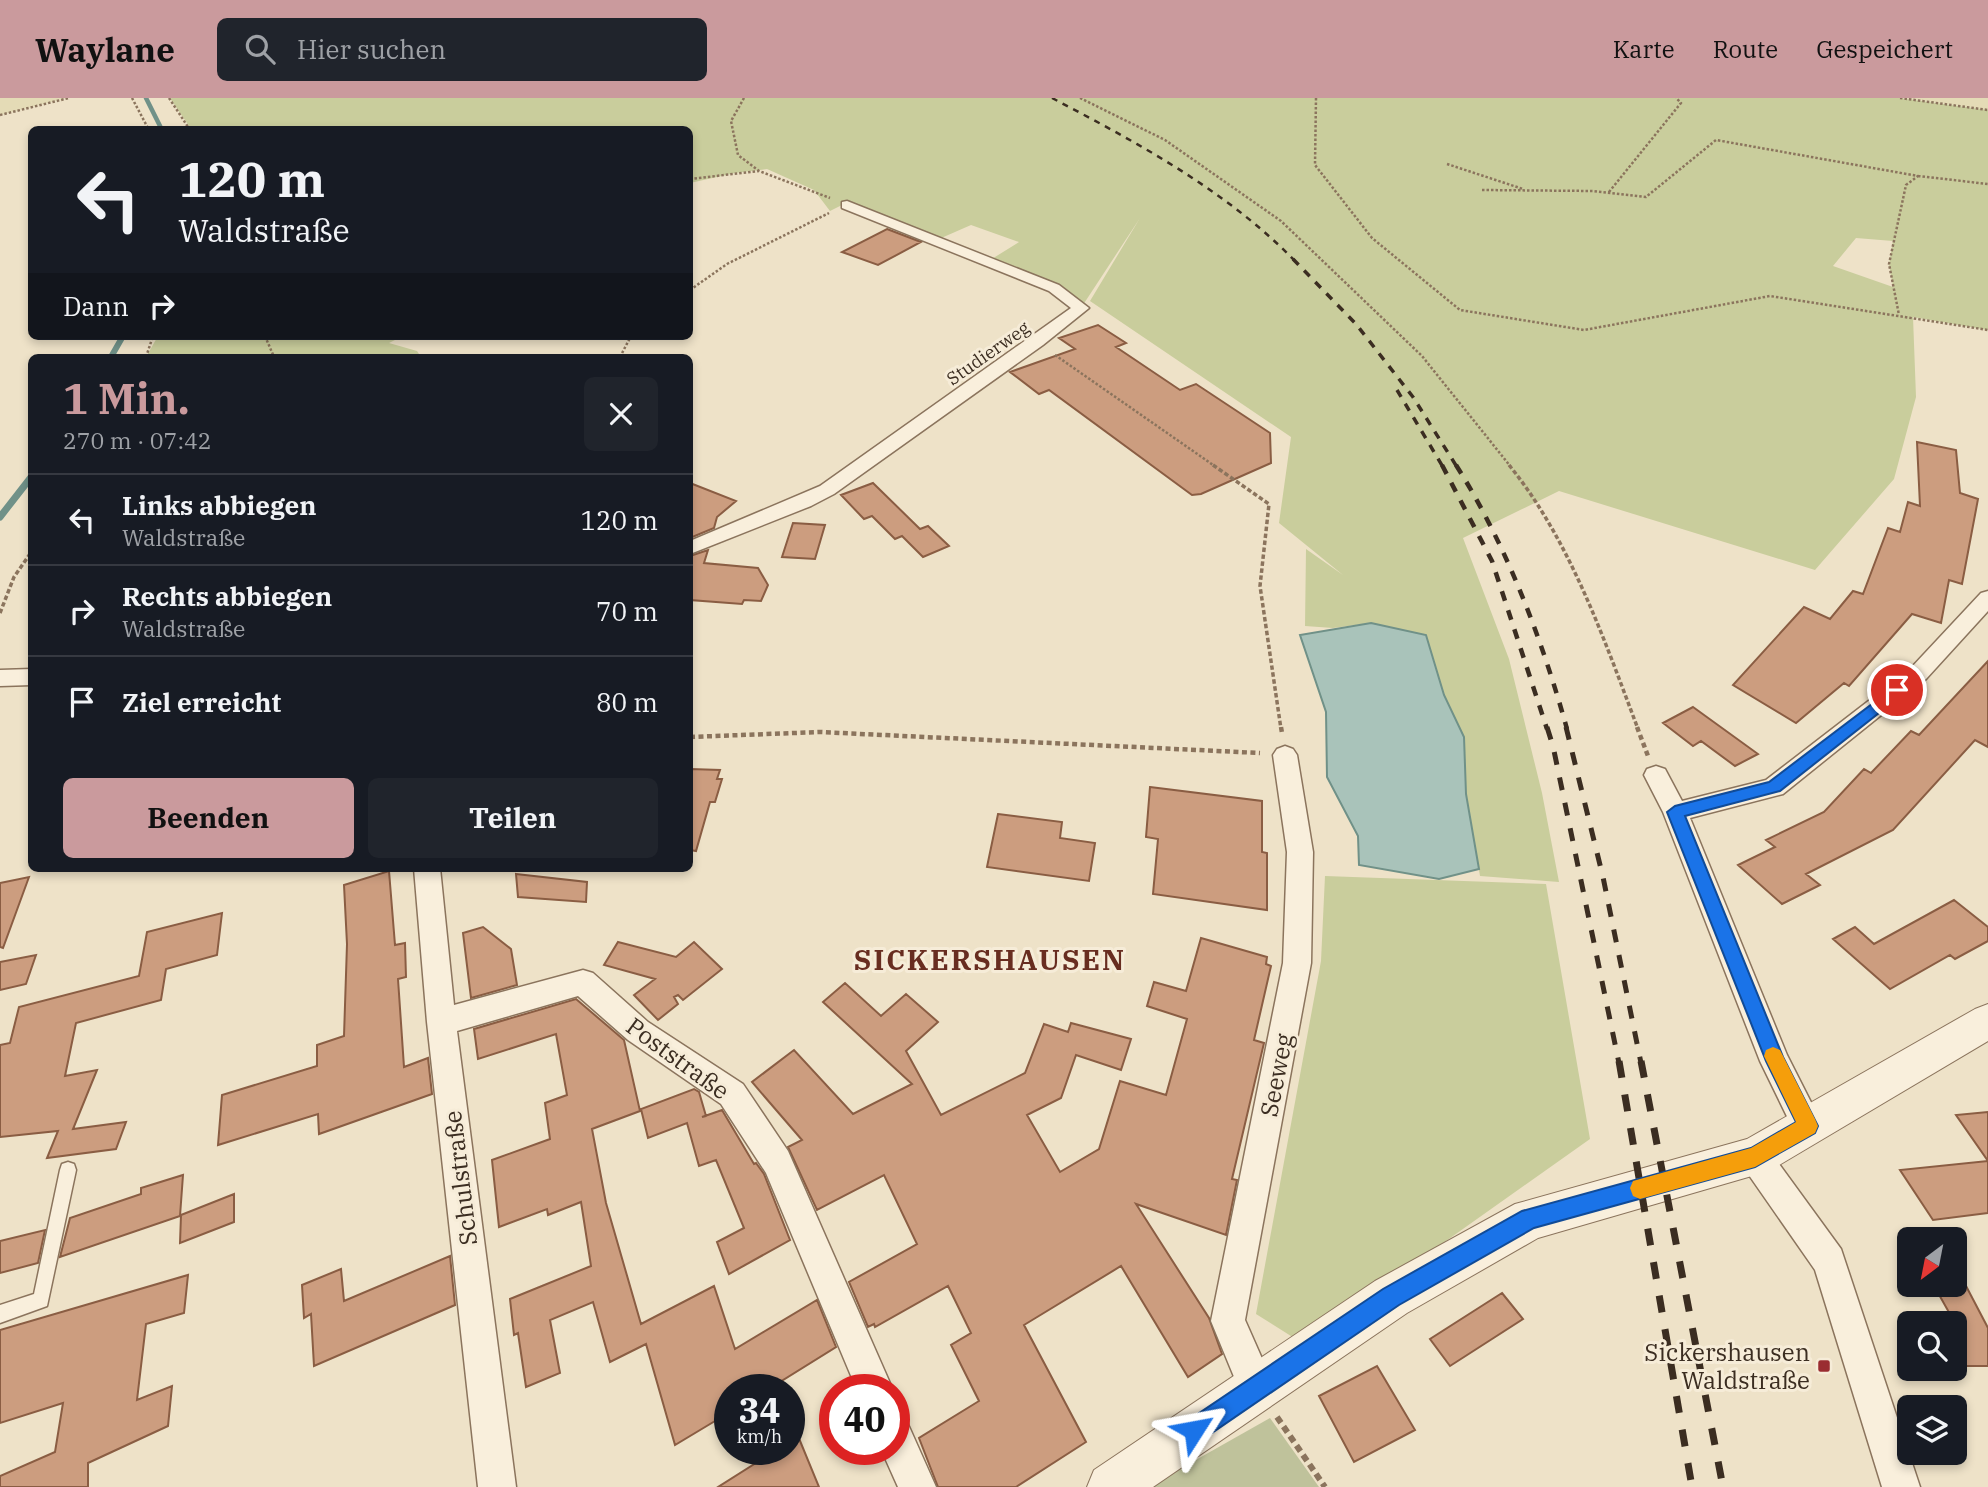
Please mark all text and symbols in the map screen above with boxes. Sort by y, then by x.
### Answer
search box [217,18,707,81]
text: Waylane [35,28,175,71]
icon: search [241,30,279,68]
text: Hier suchen [297,32,446,66]
text: Karte [1613,33,1675,65]
text: Route [1713,33,1778,65]
text: Gespeichert [1816,33,1953,65]
text: 120 m [178,147,325,210]
icon: left [63,154,154,245]
text: Waldstraße [178,209,350,251]
icon: right [143,287,181,325]
text: Dann [63,289,129,323]
street label: Studierweg [942,316,1034,390]
text: 1 Min. [63,371,190,426]
button: close [584,377,658,451]
text: 270 m · 07:42 [63,425,212,455]
text: Links abbiegen [122,488,317,522]
icon: left [63,501,101,539]
text: 120 m [580,503,658,537]
text: Waldstraße [122,522,245,552]
text: Rechts abbiegen [122,579,332,613]
icon: right [63,592,101,630]
text: 70 m [596,594,658,628]
text: Waldstraße [122,613,245,643]
pin [1867,660,1927,720]
icon: arrive [1878,671,1916,709]
icon: arrive [63,683,101,721]
text: Ziel erreicht [122,685,281,719]
text: 80 m [596,685,658,719]
button: Beenden [63,778,354,858]
button: Teilen [368,778,658,858]
district label: SICKERSHAUSEN [854,941,1126,978]
street label: Poststraße [620,1010,736,1106]
street label: Seeweg [1252,1031,1300,1119]
street label: Schulstraße [436,1109,484,1247]
north arrow [1897,1227,1967,1297]
map controls [1897,1227,1967,1465]
button: search [1897,1311,1967,1381]
place label: Sickershausen Waldstraße [1644,1336,1810,1396]
marker: Sickershausen Waldstraße [1816,1358,1832,1374]
speed limit sign: 40 [819,1374,910,1465]
text: 34 [738,1387,781,1433]
position arrow [1157,1393,1231,1467]
button: layers [1897,1395,1967,1465]
text: km/h [737,1425,782,1448]

